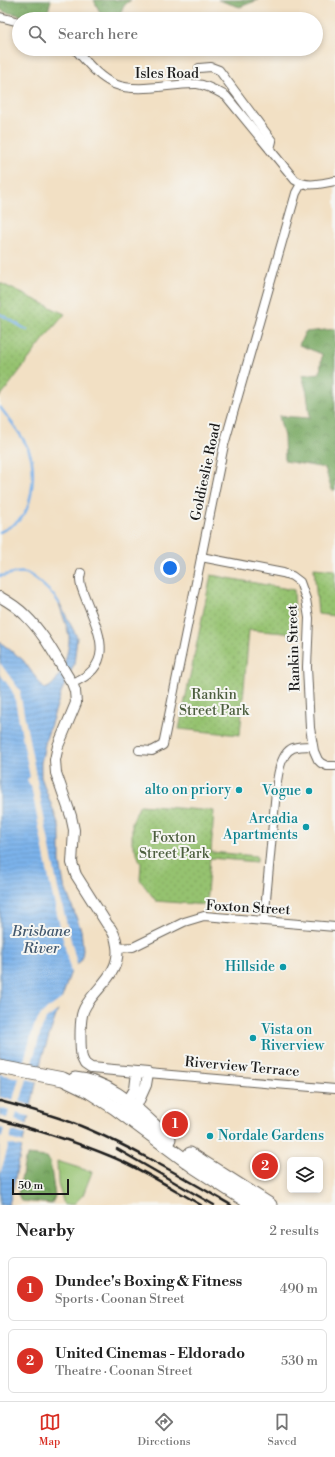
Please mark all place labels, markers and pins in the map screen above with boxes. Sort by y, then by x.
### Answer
place label: alto on priory [145,781,231,799]
place label: Vogue [261,782,301,800]
marker: alto on priory [234,785,244,795]
marker: Vogue [304,786,314,796]
place label: Arcadia Apartments [222,810,299,844]
marker: Arcadia Apartments [301,822,311,832]
place label: Hillside [225,958,275,976]
marker: Hillside [278,962,288,972]
place label: Vista on Riverview [260,1021,324,1055]
marker: Vista on Riverview [248,1033,258,1043]
pin: 1 [162,1109,188,1139]
place label: Nordale Gardens [218,1127,324,1145]
marker: Nordale Gardens [205,1131,215,1141]
pin: 2 [252,1151,278,1181]

